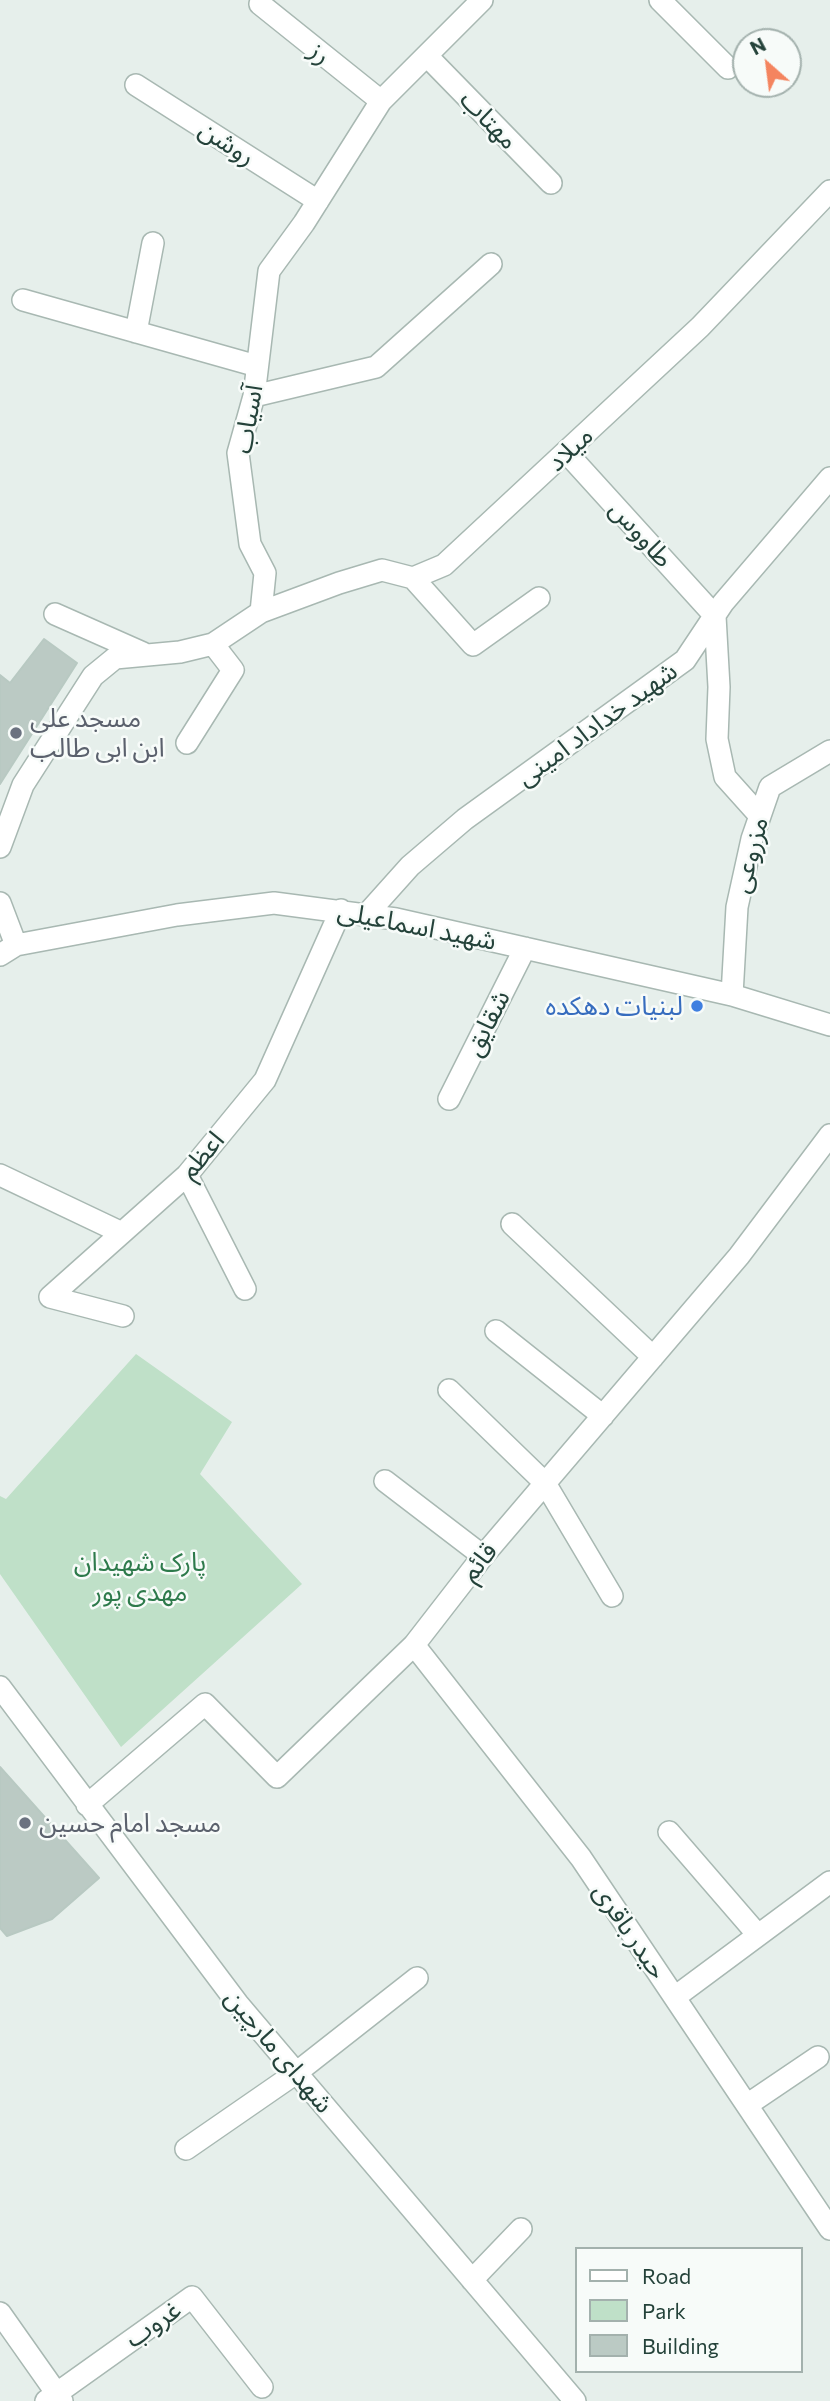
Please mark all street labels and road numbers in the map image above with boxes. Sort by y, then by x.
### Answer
street label: رز [303,35,337,71]
street label: مهتاب [453,84,525,156]
street label: روشن [193,113,261,173]
street label: آسیاب [227,382,269,456]
street label: میلاد [541,420,599,478]
street label: طاووس [603,494,679,574]
street label: شهید خداداد امینی [511,655,683,793]
street label: مزروعی [725,814,775,896]
street label: شهید اسماعیلی [335,895,499,957]
street label: شقایق [457,985,517,1061]
street label: اعظم [173,1125,231,1185]
street label: قائم [454,1536,504,1588]
street label: حیدر باقری [586,1877,674,1985]
street label: شهدای مارچین [218,1983,340,2119]
street label: غروب [119,2294,187,2354]

